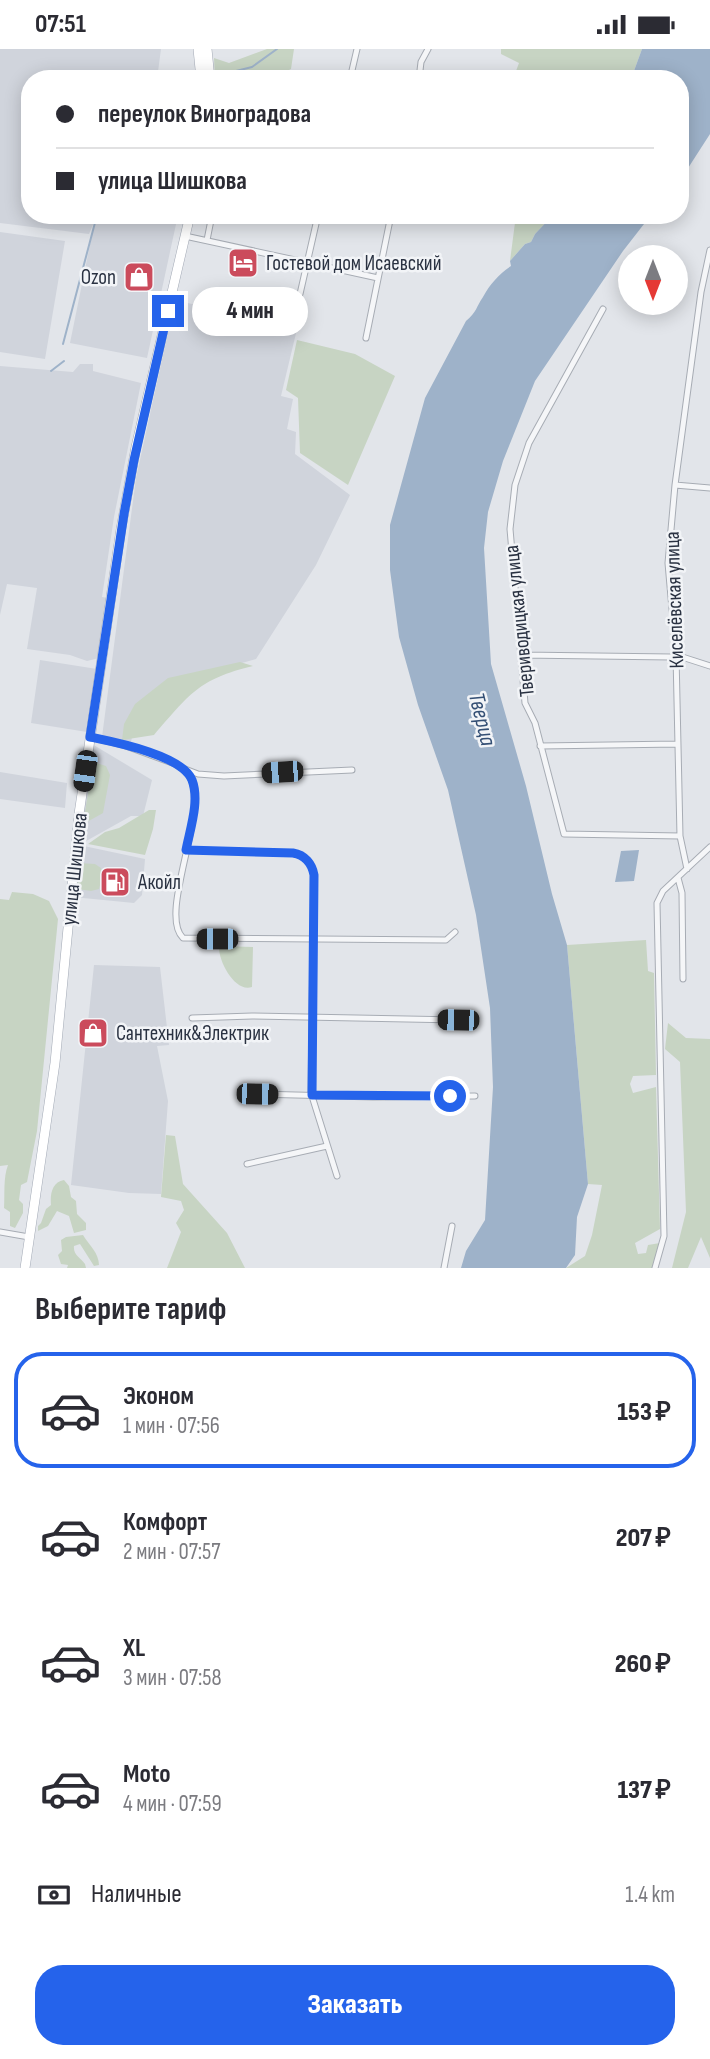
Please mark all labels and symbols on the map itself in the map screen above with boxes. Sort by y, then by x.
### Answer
north arrow [618,245,688,315]
hotel icon: Гостевой дом Исаевский [226,246,260,280]
place label: Гостевой дом Исаевский [266,251,441,276]
shop icon: Ozon [122,260,156,294]
place label: Ozon [81,265,116,290]
callout: 4 мин [192,287,308,335]
route end [152,295,184,327]
street label: Киселёвская улица [660,531,689,669]
street label: Твериводицкая улица [499,544,540,698]
water label: Тверца [462,690,502,749]
car [72,749,99,793]
car [261,760,304,784]
street label: улица Шишкова [56,811,93,927]
fuel station icon: Акойл [98,865,132,899]
place label: Акойл [137,870,181,895]
car [197,929,239,950]
car [437,1009,480,1031]
shop icon: Сантехник&Электрик [76,1016,110,1050]
place label: Сантехник&Электрик [116,1021,269,1046]
route start [434,1080,466,1112]
car [236,1083,279,1105]

